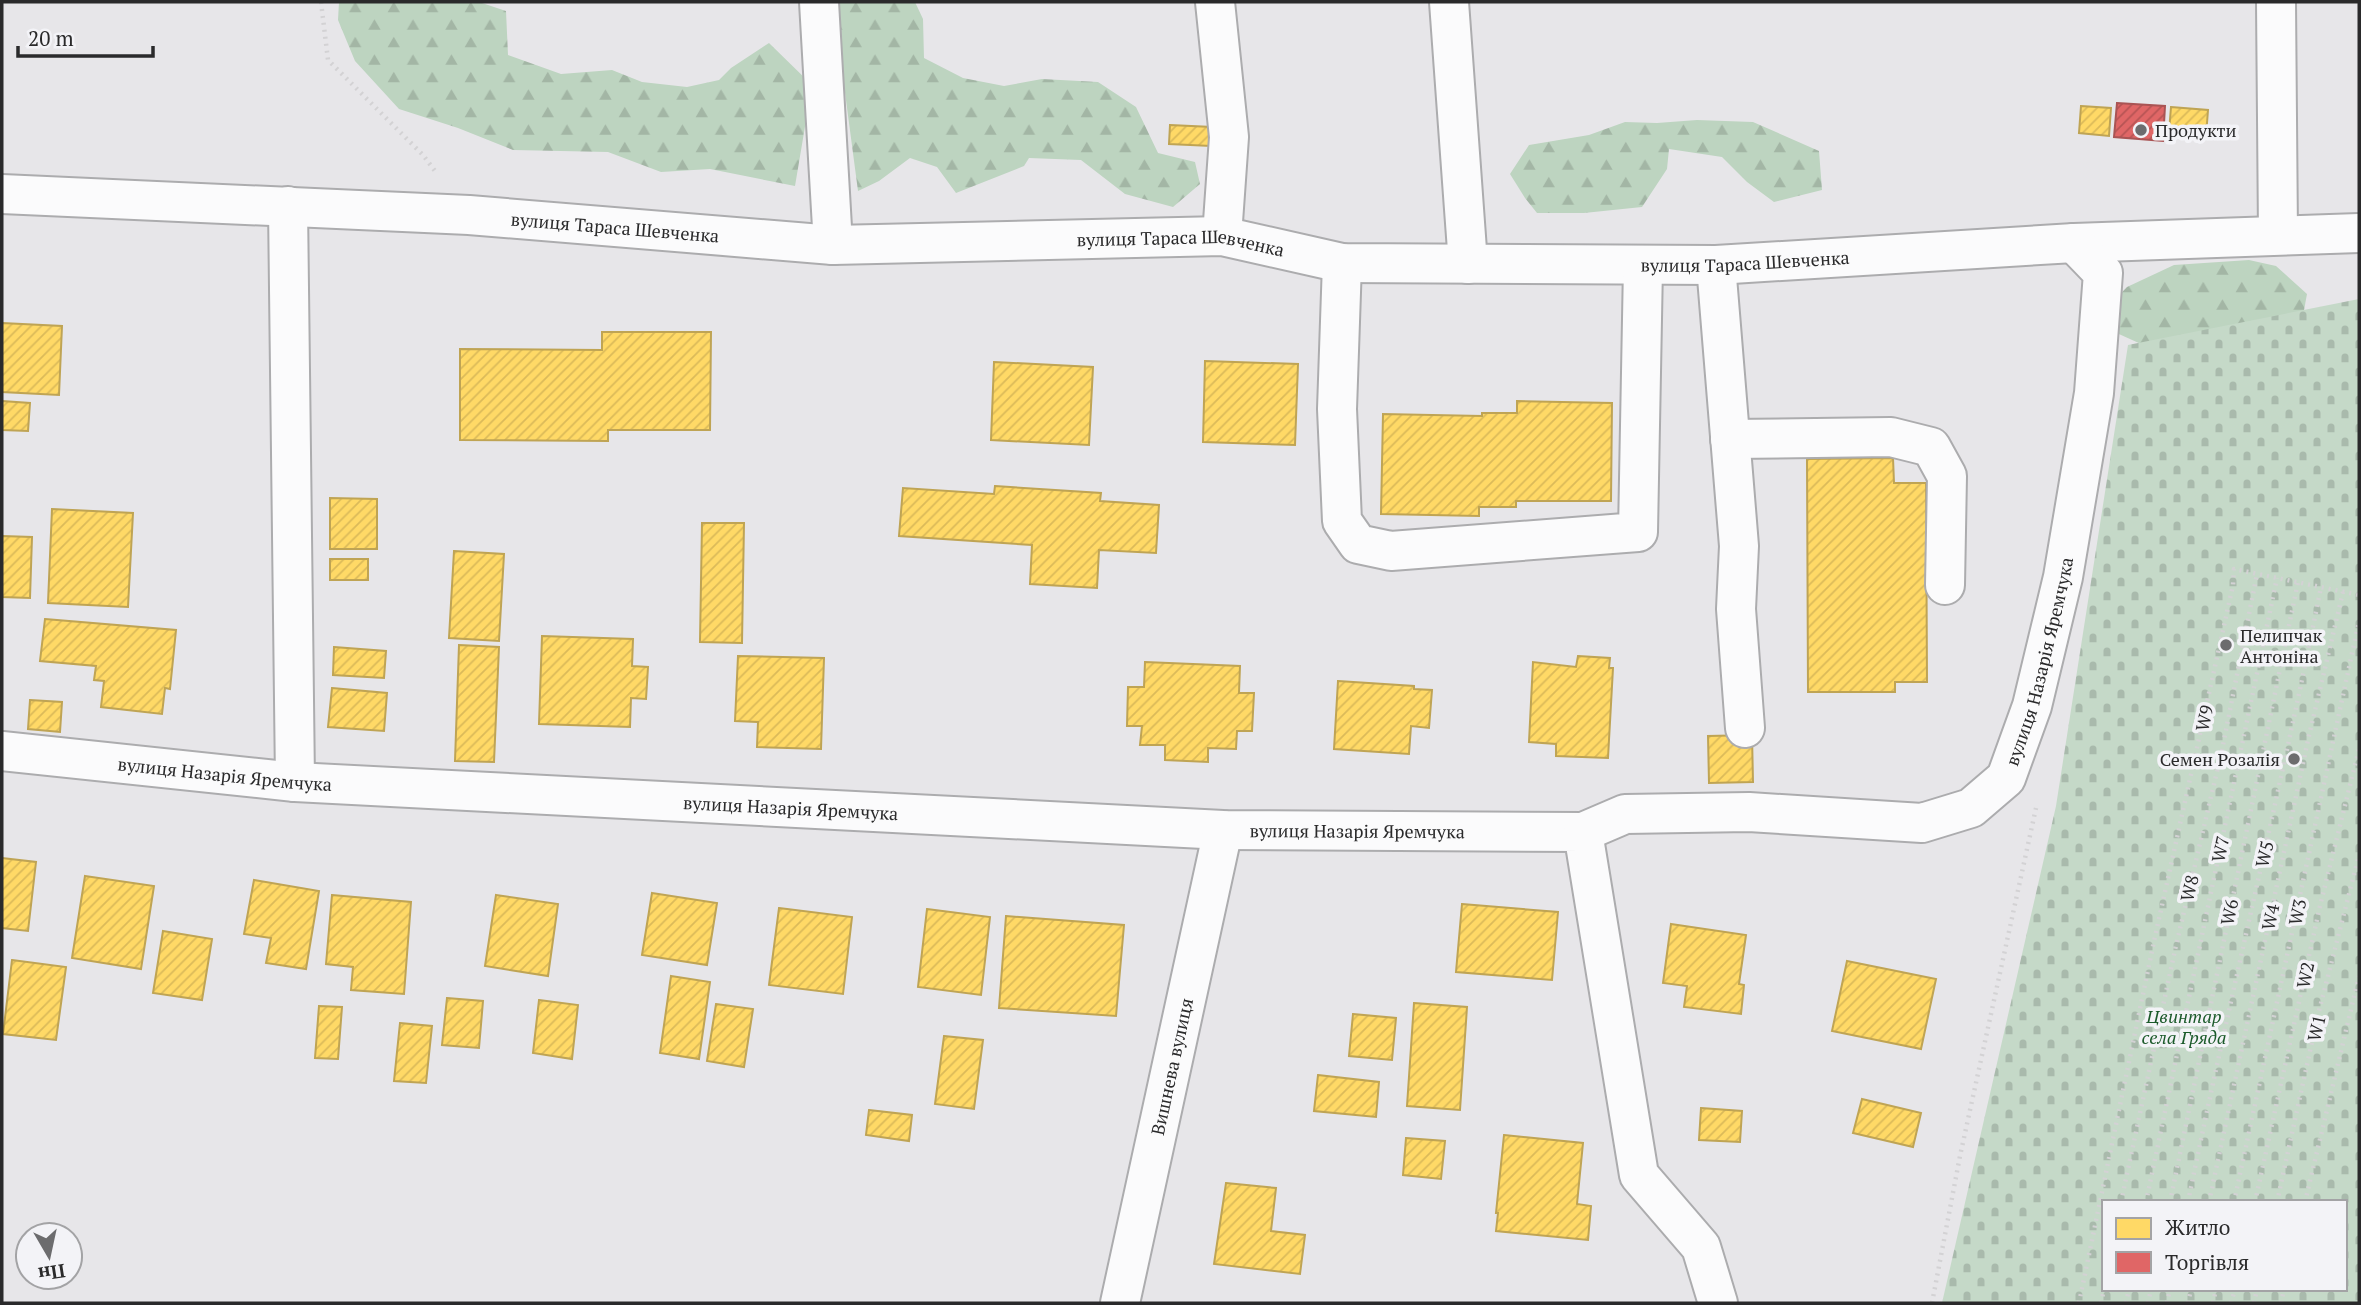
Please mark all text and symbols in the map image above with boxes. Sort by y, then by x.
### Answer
scale bar [18,14,152,58]
text: 20 m [28,24,74,52]
place label: Продукти [2155,118,2237,142]
marker: Продукти [2133,122,2149,138]
street label: вулиця Тараса Шевченка [510,206,720,248]
street label: вулиця Тараса Шевченка [1076,223,1287,262]
street label: вулиця Тараса Шевченка [1641,245,1850,277]
street label: вулиця Назарія Яремчука [1999,555,2078,769]
place label: Пелипчак Антоніна [2240,623,2323,668]
marker: Пелипчак Антоніна [2218,637,2234,653]
street label: W9 [2190,703,2218,733]
place label: Семен Розалія [2160,747,2280,771]
street label: вулиця Назарія Яремчука [116,751,333,796]
marker: Семен Розалія [2286,751,2302,767]
street label: вулиця Назарія Яремчука [683,790,899,825]
street label: вулиця Назарія Яремчука [1249,818,1465,843]
street label: W7 [2206,834,2234,864]
street label: W5 [2249,838,2279,870]
street label: W8 [2174,872,2204,904]
street label: W6 [2215,896,2244,927]
street label: W3 [2283,897,2311,927]
street label: W4 [2256,901,2285,932]
street label: W2 [2291,960,2319,990]
street label: Вишнева вулиця [1145,996,1198,1137]
park label: Цвинтар села Гряда [2142,1004,2226,1049]
street label: W1 [2301,1012,2331,1044]
legend [2102,1200,2347,1291]
text: Житло [2165,1213,2230,1241]
north arrow [14,1221,84,1291]
text: Торгівля [2165,1248,2249,1276]
text: Пн [36,1259,67,1288]

